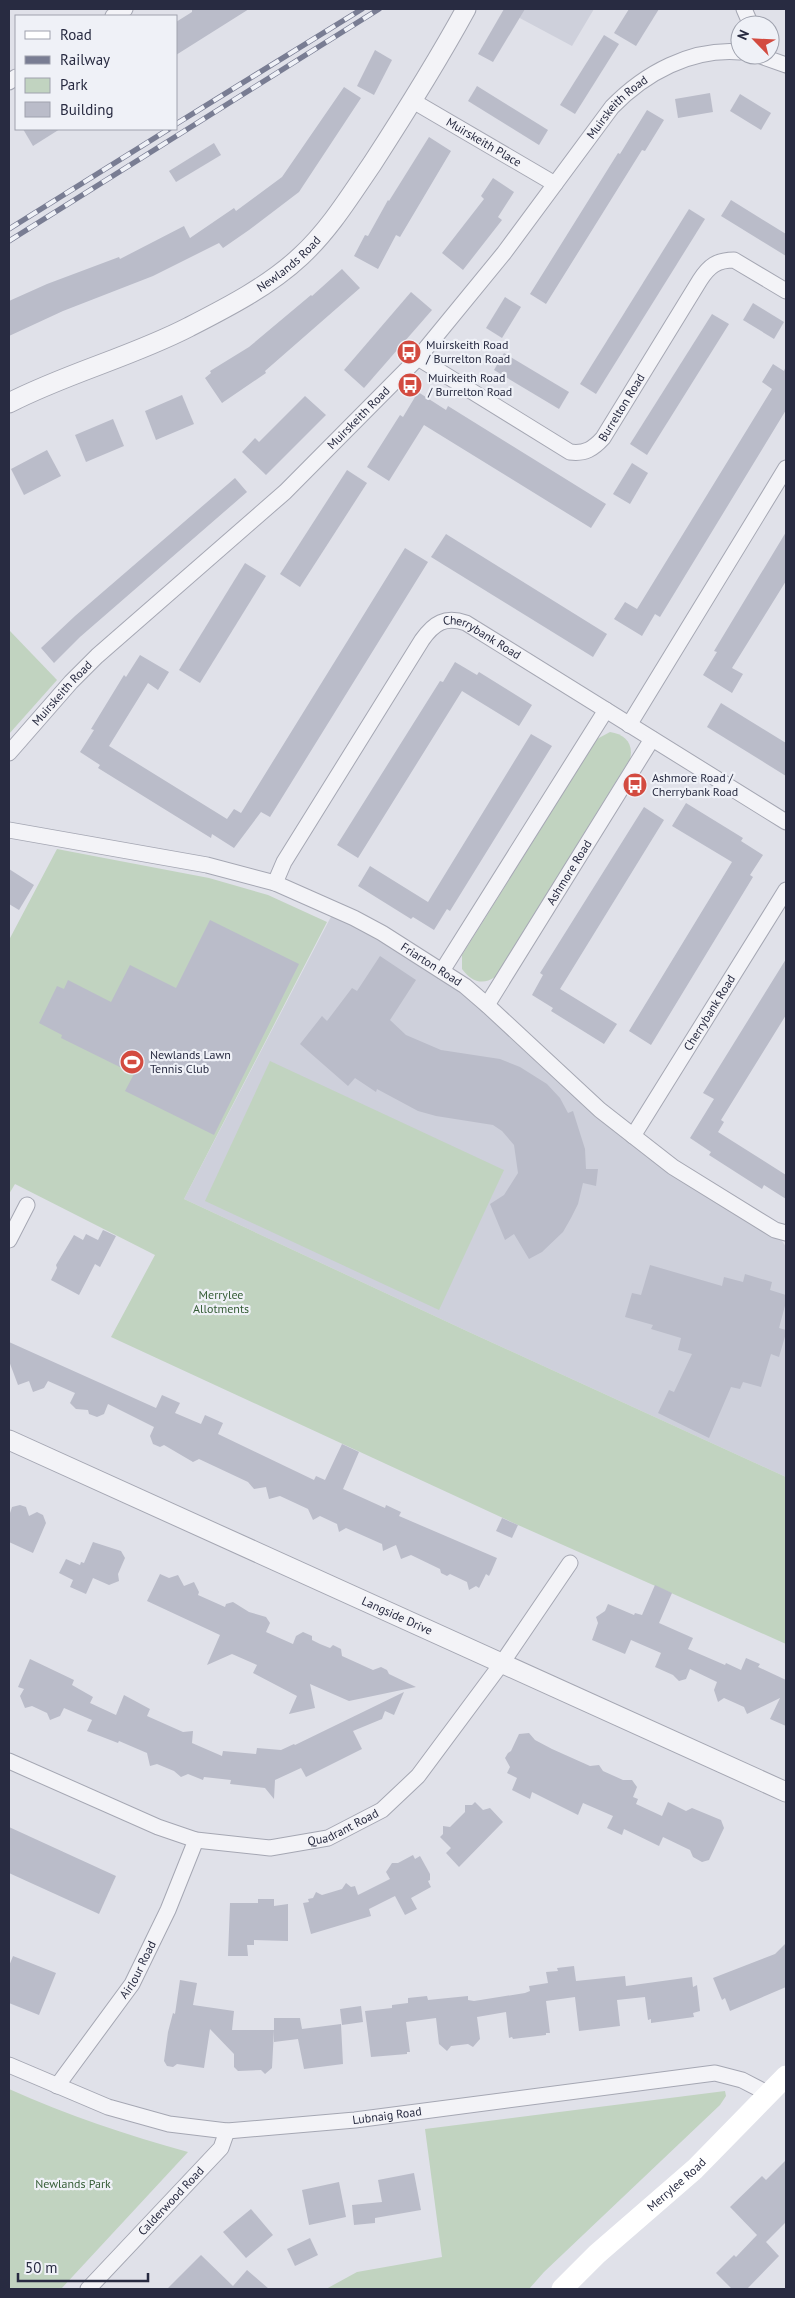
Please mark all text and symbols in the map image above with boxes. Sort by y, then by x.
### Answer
legend [15,15,178,130]
north arrow [730,15,780,65]
text: Road [60,25,92,44]
text: N [733,27,753,43]
text: Railway [60,50,110,69]
street label: Muirskeith Road [583,72,650,142]
text: Park [60,75,88,94]
text: Building [60,100,114,119]
street label: Muirskeith Place [444,114,524,170]
street label: Newlands Road [254,233,324,295]
place label: Muirskeith Road / Burrelton Road [425,337,510,366]
bus stop icon: Muirskeith Road / Burrelton Road [396,339,422,365]
place label: Muirkeith Road / Burrelton Road [427,370,512,399]
street label: Burrelton Road [595,371,648,444]
bus stop icon: Muirkeith Road / Burrelton Road [397,372,423,398]
street label: Muirskeith Road [324,383,393,452]
street label: Cherrybank Road [442,612,524,662]
street label: Muirskeith Road [28,657,95,728]
place label: Ashmore Road / Cherrybank Road [652,770,738,799]
bus stop icon: Ashmore Road / Cherrybank Road [622,772,648,798]
street label: Ashmore Road [543,837,595,907]
street label: Friarton Road [398,939,465,989]
street label: Cherrybank Road [680,972,738,1053]
place label: Newlands Lawn Tennis Club [150,1047,231,1076]
sports icon: Newlands Lawn Tennis Club [119,1049,145,1075]
park label: Merrylee Allotments [193,1287,249,1316]
street label: Langside Drive [360,1593,435,1638]
street label: Quadrant Road [306,1805,381,1848]
street label: Airlour Road [116,1938,159,2001]
street label: Lubnaig Road [351,2103,422,2127]
street label: Merrylee Road [644,2154,709,2214]
street label: Calderwood Road [135,2163,207,2238]
park label: Newlands Park [35,2176,111,2191]
scale bar [18,2250,148,2282]
text: 50 m [25,2258,58,2277]

